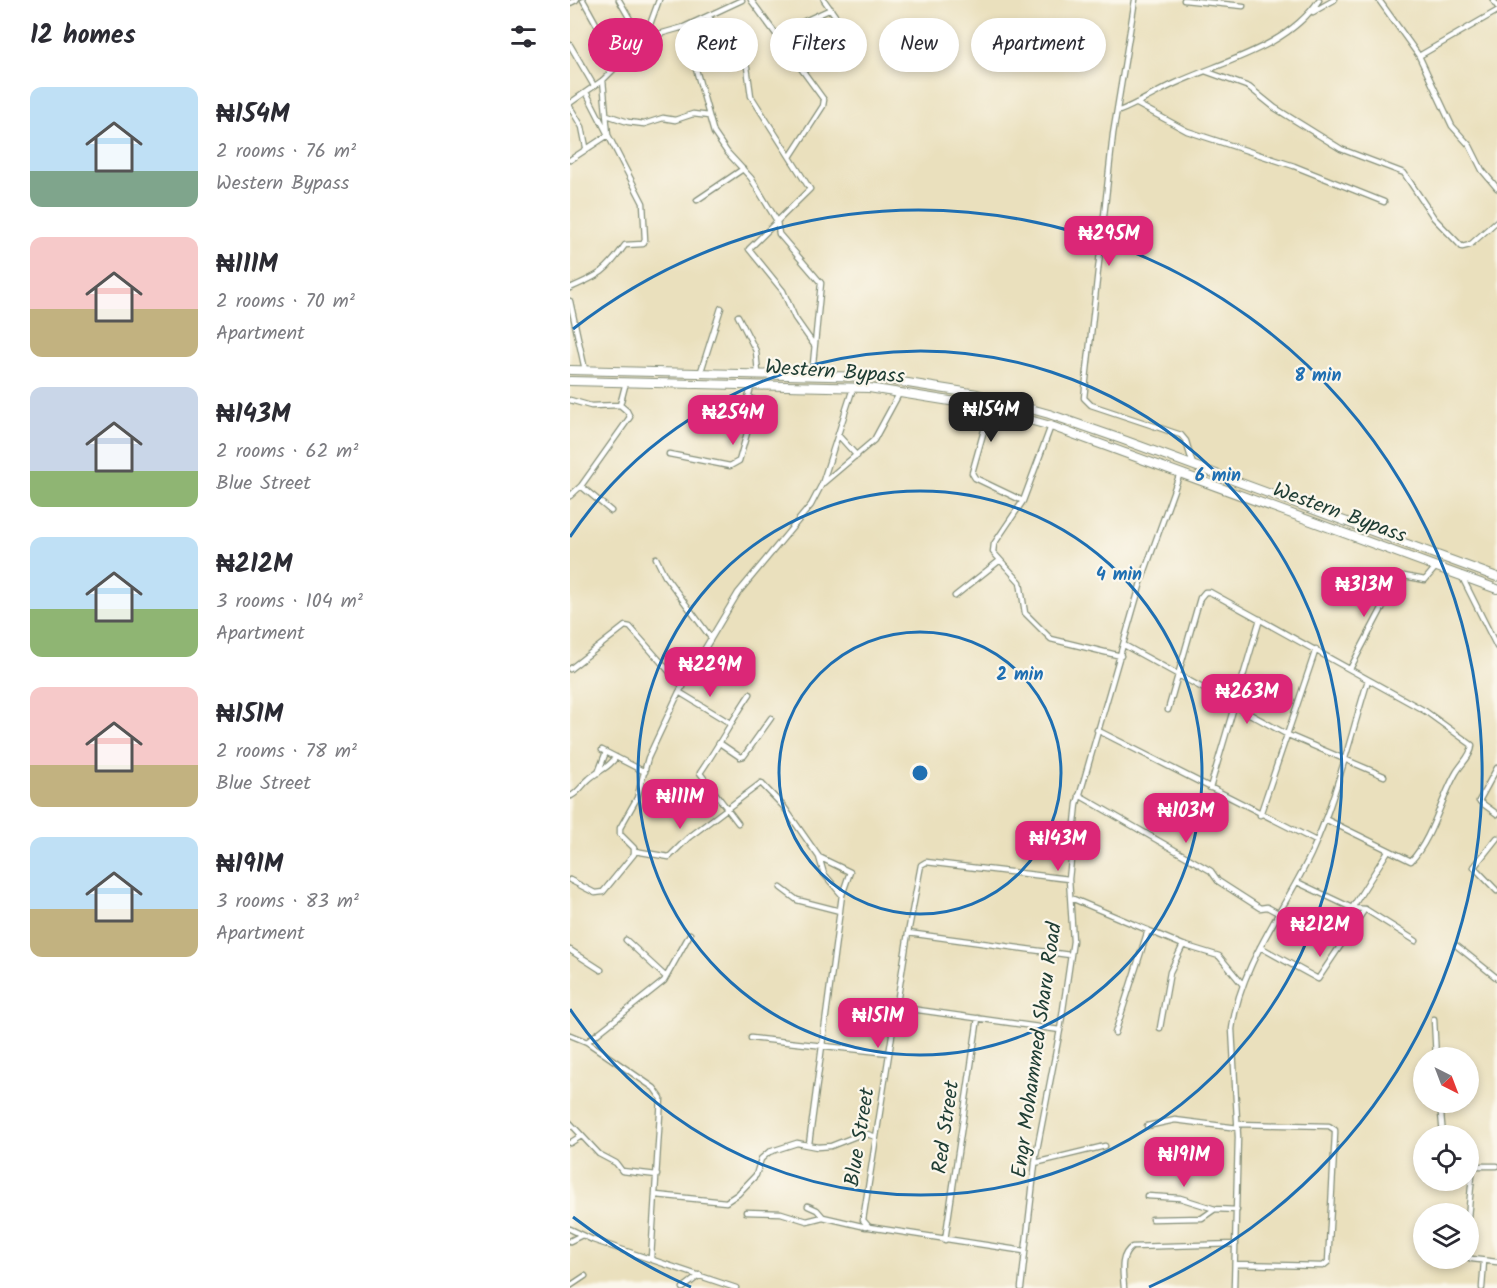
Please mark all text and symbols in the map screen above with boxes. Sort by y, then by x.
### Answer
text: 12 homes [30,15,136,57]
chip: Buy [588,18,663,72]
chip: Rent [675,18,758,72]
chip: Filters [770,18,867,72]
chip: New [879,18,959,72]
chip: Apartment [971,18,1106,72]
icon: filters [507,20,540,53]
text: ₦154M [216,94,290,136]
icon: home [78,111,150,183]
text: 2 rooms · 76 m² [216,136,356,168]
text: Western Bypass [216,168,349,200]
pin: ₦295M [1067,216,1151,267]
text: ₦295M [1078,219,1140,251]
text: ₦111M [216,244,278,286]
icon: home [78,261,150,333]
text: 2 rooms · 70 m² [216,286,355,318]
text: Apartment [216,318,305,350]
street label: Western Bypass [764,351,906,394]
text: 8 min [1295,362,1341,391]
pin: ₦154M [949,392,1033,443]
text: ₦143M [216,394,291,436]
pin: ₦254M [691,395,775,446]
text: ₦154M [963,395,1019,427]
text: ₦254M [702,398,764,430]
icon: home [78,411,150,483]
text: 2 rooms · 62 m² [216,436,358,468]
text: 6 min [1195,462,1241,491]
text: Blue Street [216,468,311,500]
street label: Western Bypass [1268,474,1411,553]
text: ₦212M [216,544,293,586]
icon: home [78,561,150,633]
text: 4 min [1096,561,1142,590]
pin: ₦313M [1322,567,1406,618]
text: ₦313M [1335,570,1393,602]
text: 3 rooms · 104 m² [216,586,363,618]
text: Apartment [216,618,305,650]
pin: ₦229M [668,647,752,698]
text: ₦229M [678,650,742,682]
text: 2 min [997,661,1043,690]
pin: ₦263M [1205,674,1289,725]
text: ₦263M [1215,677,1279,709]
text: ₦151M [216,694,283,736]
icon: home [78,711,150,783]
text: 2 rooms · 78 m² [216,736,357,768]
centre of rings [910,763,930,783]
text: Blue Street [216,768,311,800]
pin: ₦111M [638,779,722,830]
text: ₦111M [656,782,704,814]
pin: ₦103M [1144,793,1228,844]
text: ₦103M [1158,796,1214,828]
pin: ₦143M [1016,821,1100,872]
text: ₦143M [1029,824,1087,856]
text: ₦191M [216,844,283,886]
icon: home [78,861,150,933]
text: 3 rooms · 83 m² [216,886,359,918]
pin: ₦212M [1278,907,1362,958]
text: ₦212M [1291,910,1349,942]
text: Apartment [216,918,305,950]
street label: Engr Mohammed Sharu Road [1003,920,1072,1180]
pin: ₦151M [836,998,920,1049]
text: ₦151M [852,1001,904,1033]
north arrow [1413,1047,1479,1113]
map controls [1413,1047,1479,1269]
street label: Red Street [924,1078,969,1176]
street label: Blue Street [836,1085,885,1189]
button: locate [1413,1125,1479,1191]
pin: ₦191M [1142,1137,1226,1188]
text: ₦191M [1158,1140,1210,1172]
button: layers [1413,1203,1479,1269]

